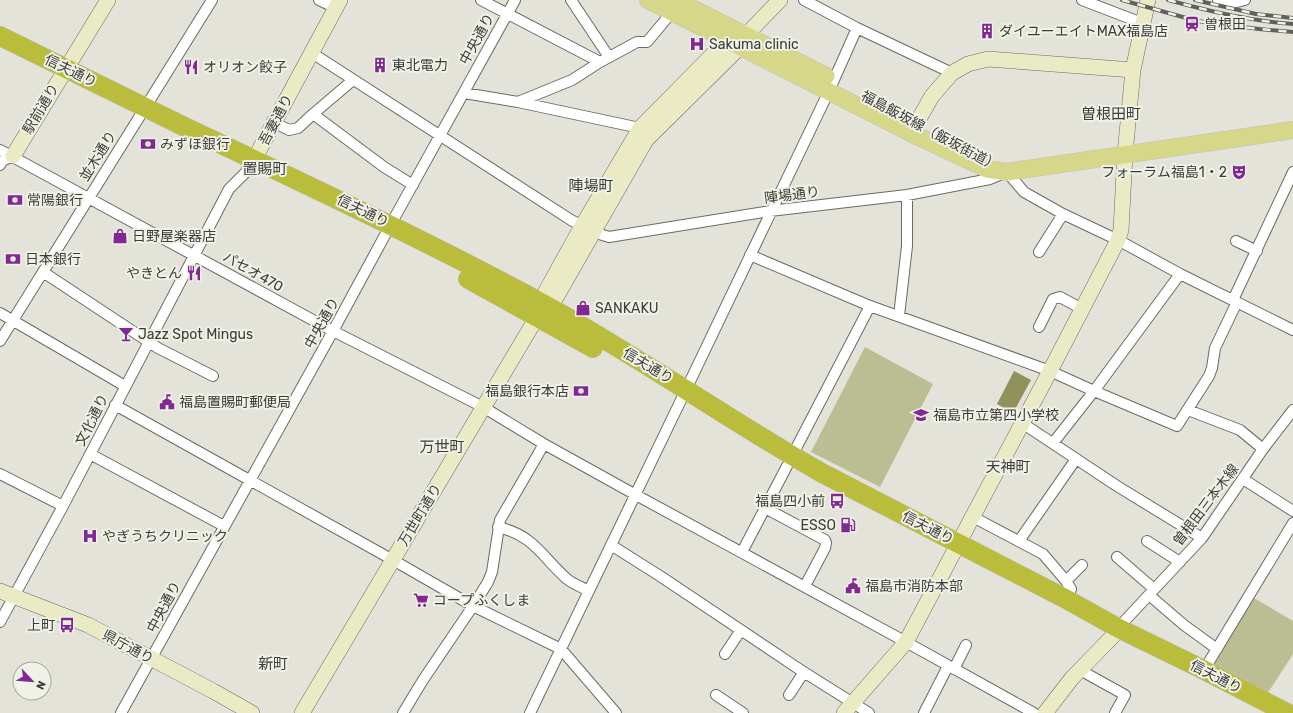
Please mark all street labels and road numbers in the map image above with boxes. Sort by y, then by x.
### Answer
street label: 中央通り [456,10,498,68]
street label: 信夫通り [42,51,100,91]
street label: 駅前通り [19,81,63,137]
street label: 福島飯坂線（飯坂街道） [858,87,1002,175]
street label: 吾妻通り [255,91,297,149]
street label: 並木通り [76,128,120,184]
street label: 陣場通り [763,183,821,207]
street label: 信夫通り [334,191,392,231]
street label: パセオ470 [220,248,286,296]
street label: 中央通り [301,294,343,352]
street label: 信夫通り [620,344,676,388]
street label: 文化通り [72,391,112,449]
street label: 曽根田三本木線 [1170,461,1242,549]
street label: 万世町通り [395,481,445,549]
street label: 信夫通り [899,508,957,548]
street label: 中央通り [143,578,185,636]
street label: 県庁通り [99,626,157,668]
street label: 信夫通り [1187,657,1245,697]

